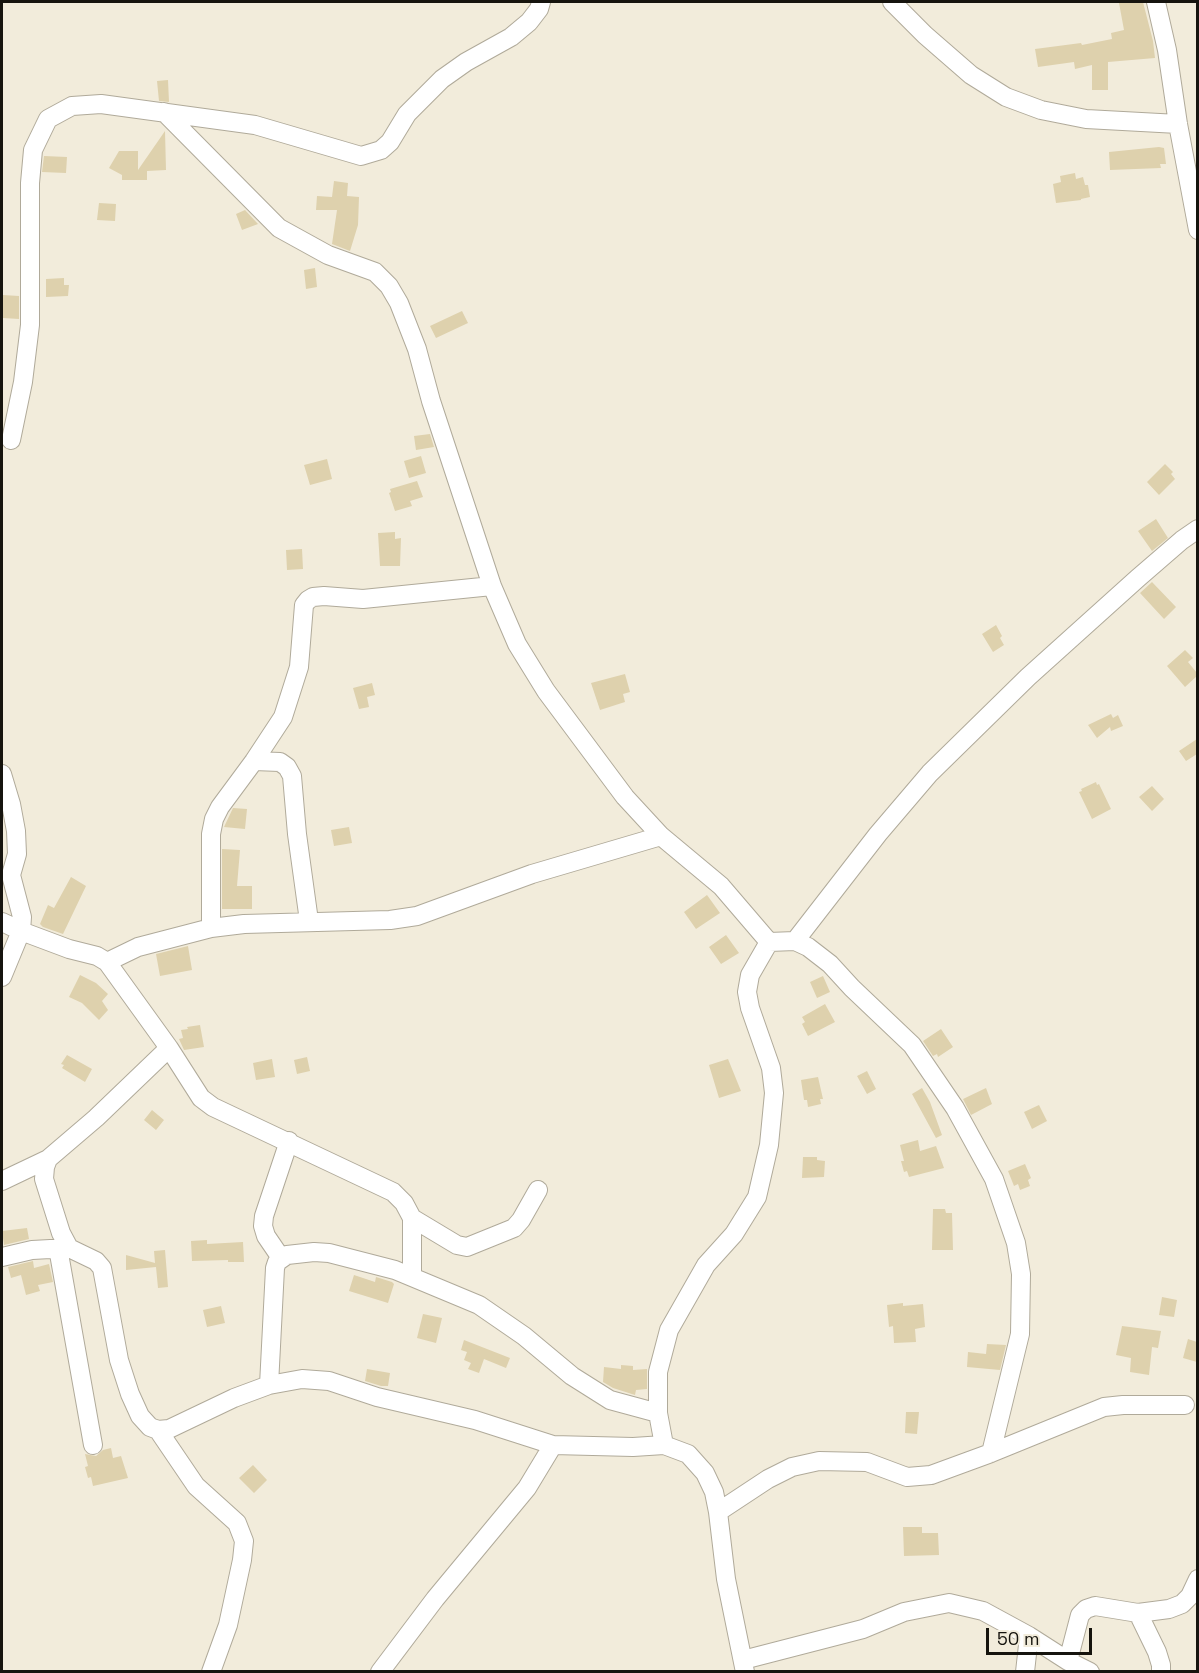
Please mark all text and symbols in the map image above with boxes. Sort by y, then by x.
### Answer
scale bar [989,1616,1096,1654]
text: 50 m [997,1627,1039,1650]

